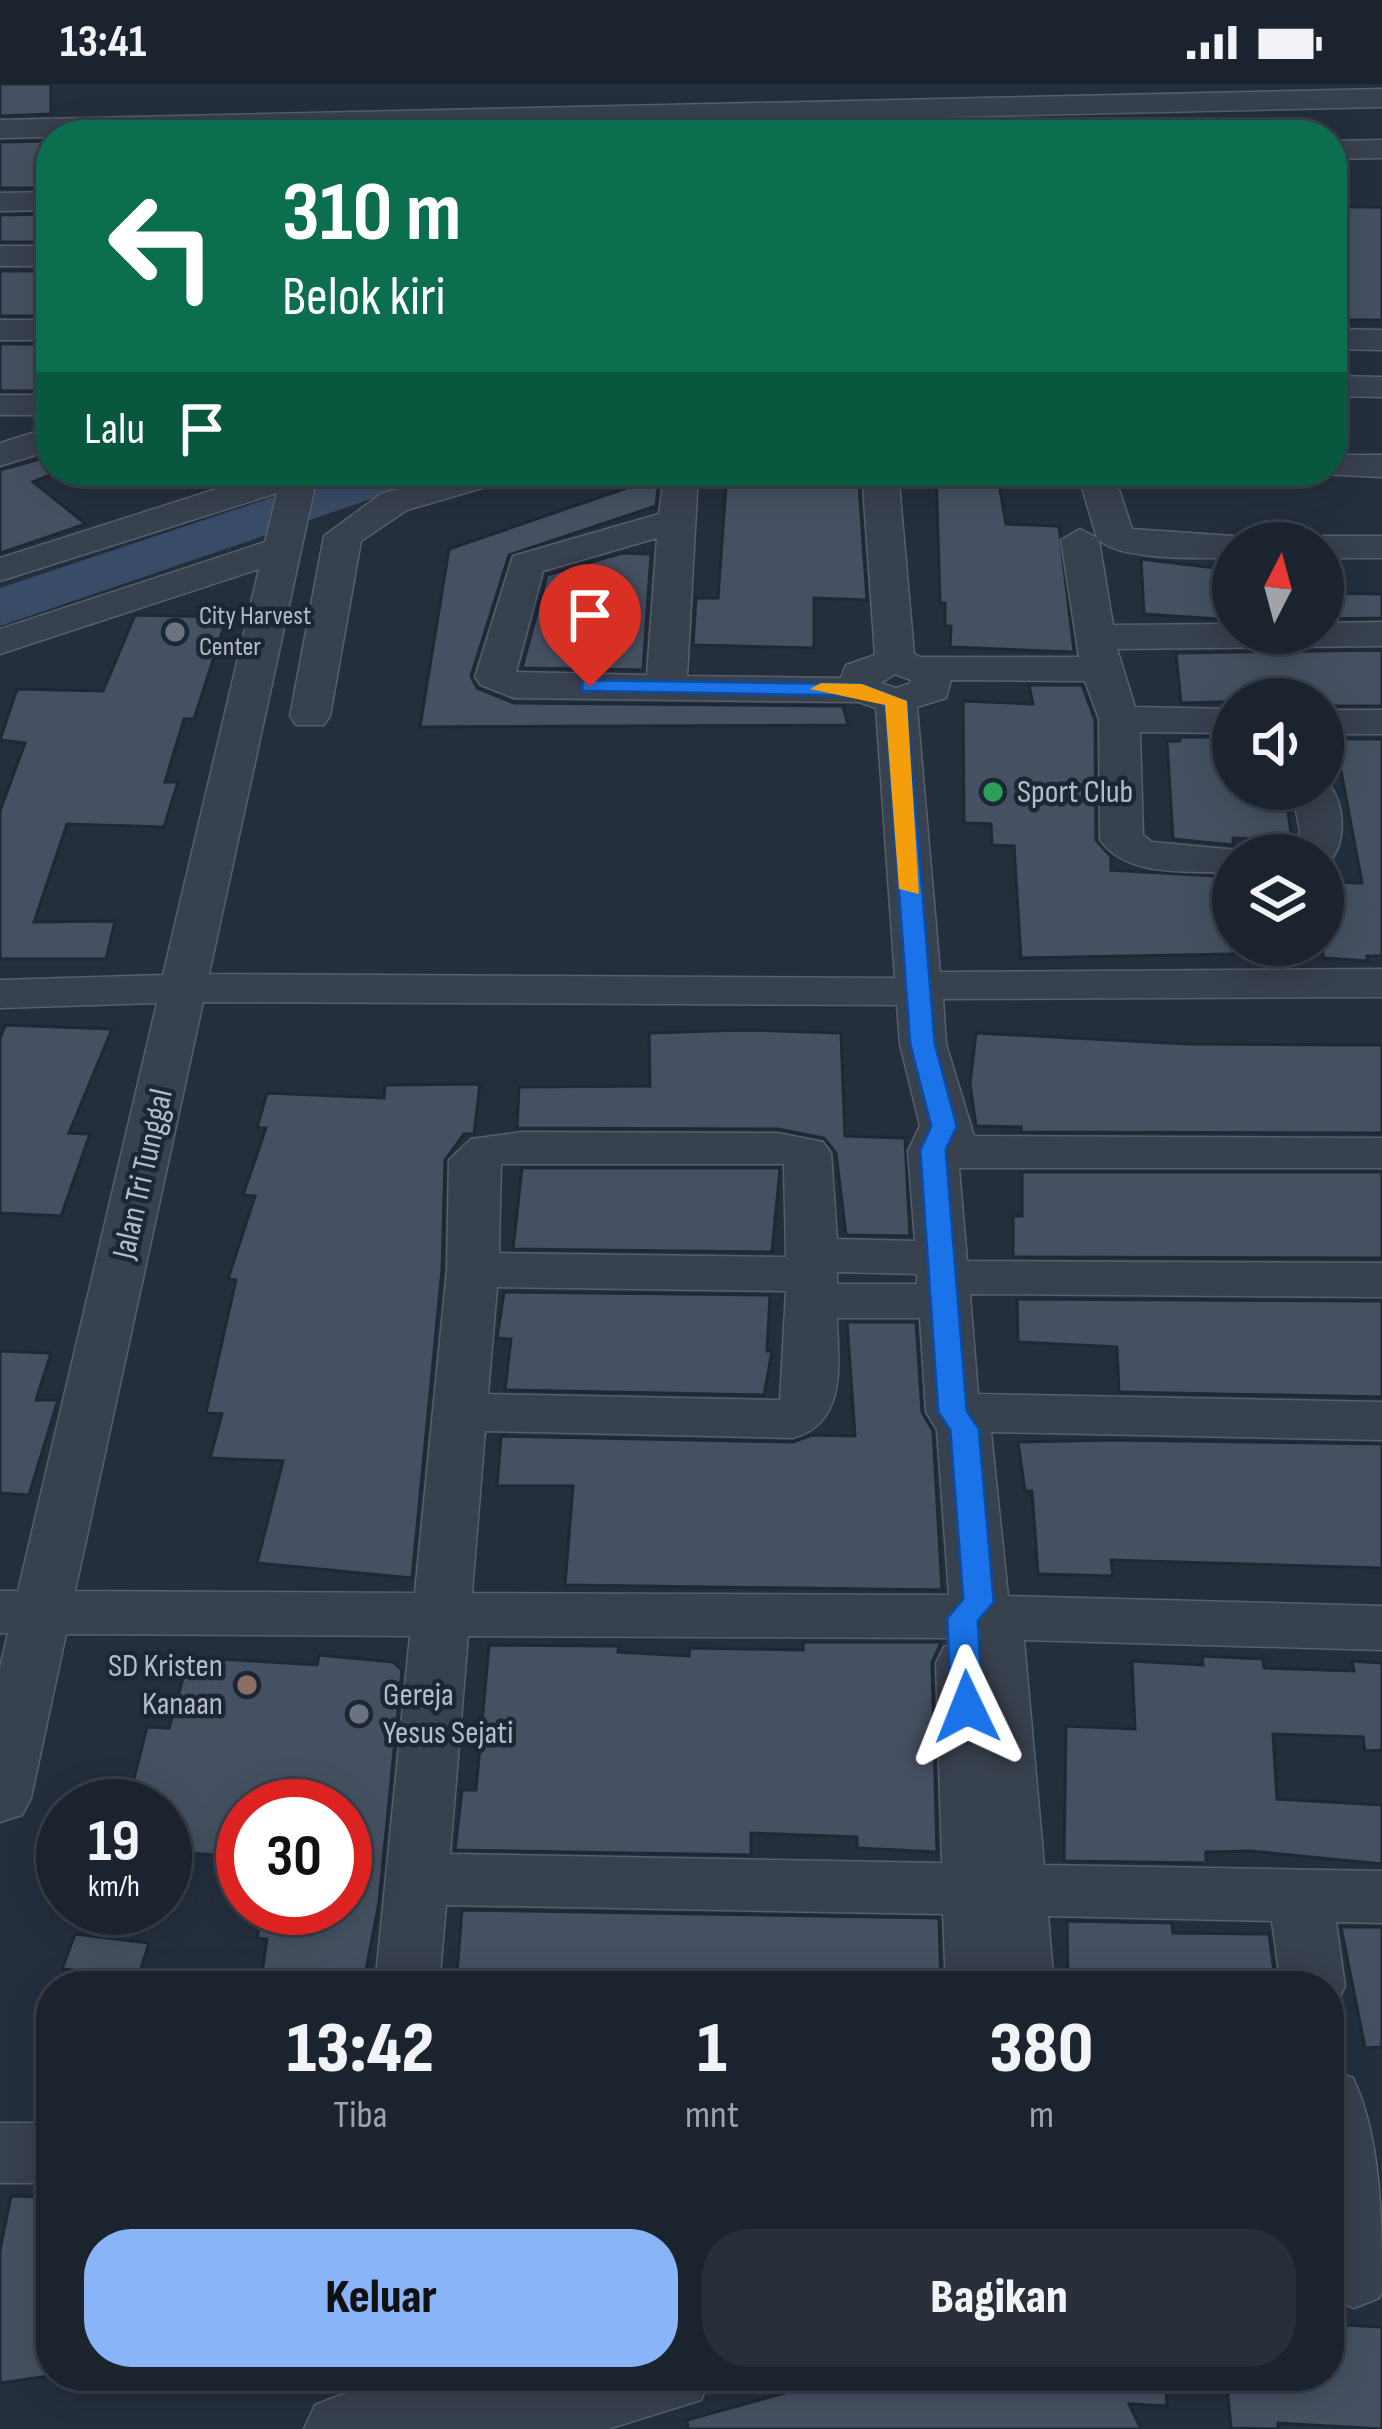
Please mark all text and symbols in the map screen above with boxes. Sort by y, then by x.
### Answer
text: 13:41 [60,15,146,70]
text: 310 m [282,163,461,264]
icon: left [84,168,240,324]
text: Belok kiri [282,265,446,330]
icon: arrive [169,396,235,462]
text: Lalu [84,402,145,457]
north arrow [1212,522,1344,654]
map controls [1212,522,1344,966]
pin [539,564,641,687]
icon: arrive [557,582,623,648]
place label: City Harvest Center [199,600,311,663]
marker: City Harvest Center [162,619,188,645]
button: sound [1212,678,1344,810]
place label: Sport Club [1017,772,1133,812]
marker: Sport Club [980,779,1006,805]
button: layers [1212,834,1344,966]
street label: Jalan Tri Tunggal [104,1085,182,1264]
position arrow [904,1644,1030,1770]
place label: SD Kristen Kanaan [108,1646,223,1724]
marker: SD Kristen Kanaan [234,1672,260,1698]
place label: Gereja Yesus Sejati [383,1675,513,1753]
marker: Gereja Yesus Sejati [346,1701,372,1727]
speed limit sign: 30 [216,1779,372,1935]
text: 19 [88,1806,140,1878]
text: km/h [88,1869,140,1905]
text: 13:42 [287,2006,434,2093]
text: 1 [697,2006,727,2093]
text: 380 [990,2006,1093,2093]
text: Tiba [333,2092,388,2139]
text: mnt [685,2092,739,2139]
text: m [1029,2092,1054,2139]
button: Keluar [84,2229,678,2367]
button: Bagikan [702,2229,1296,2367]

